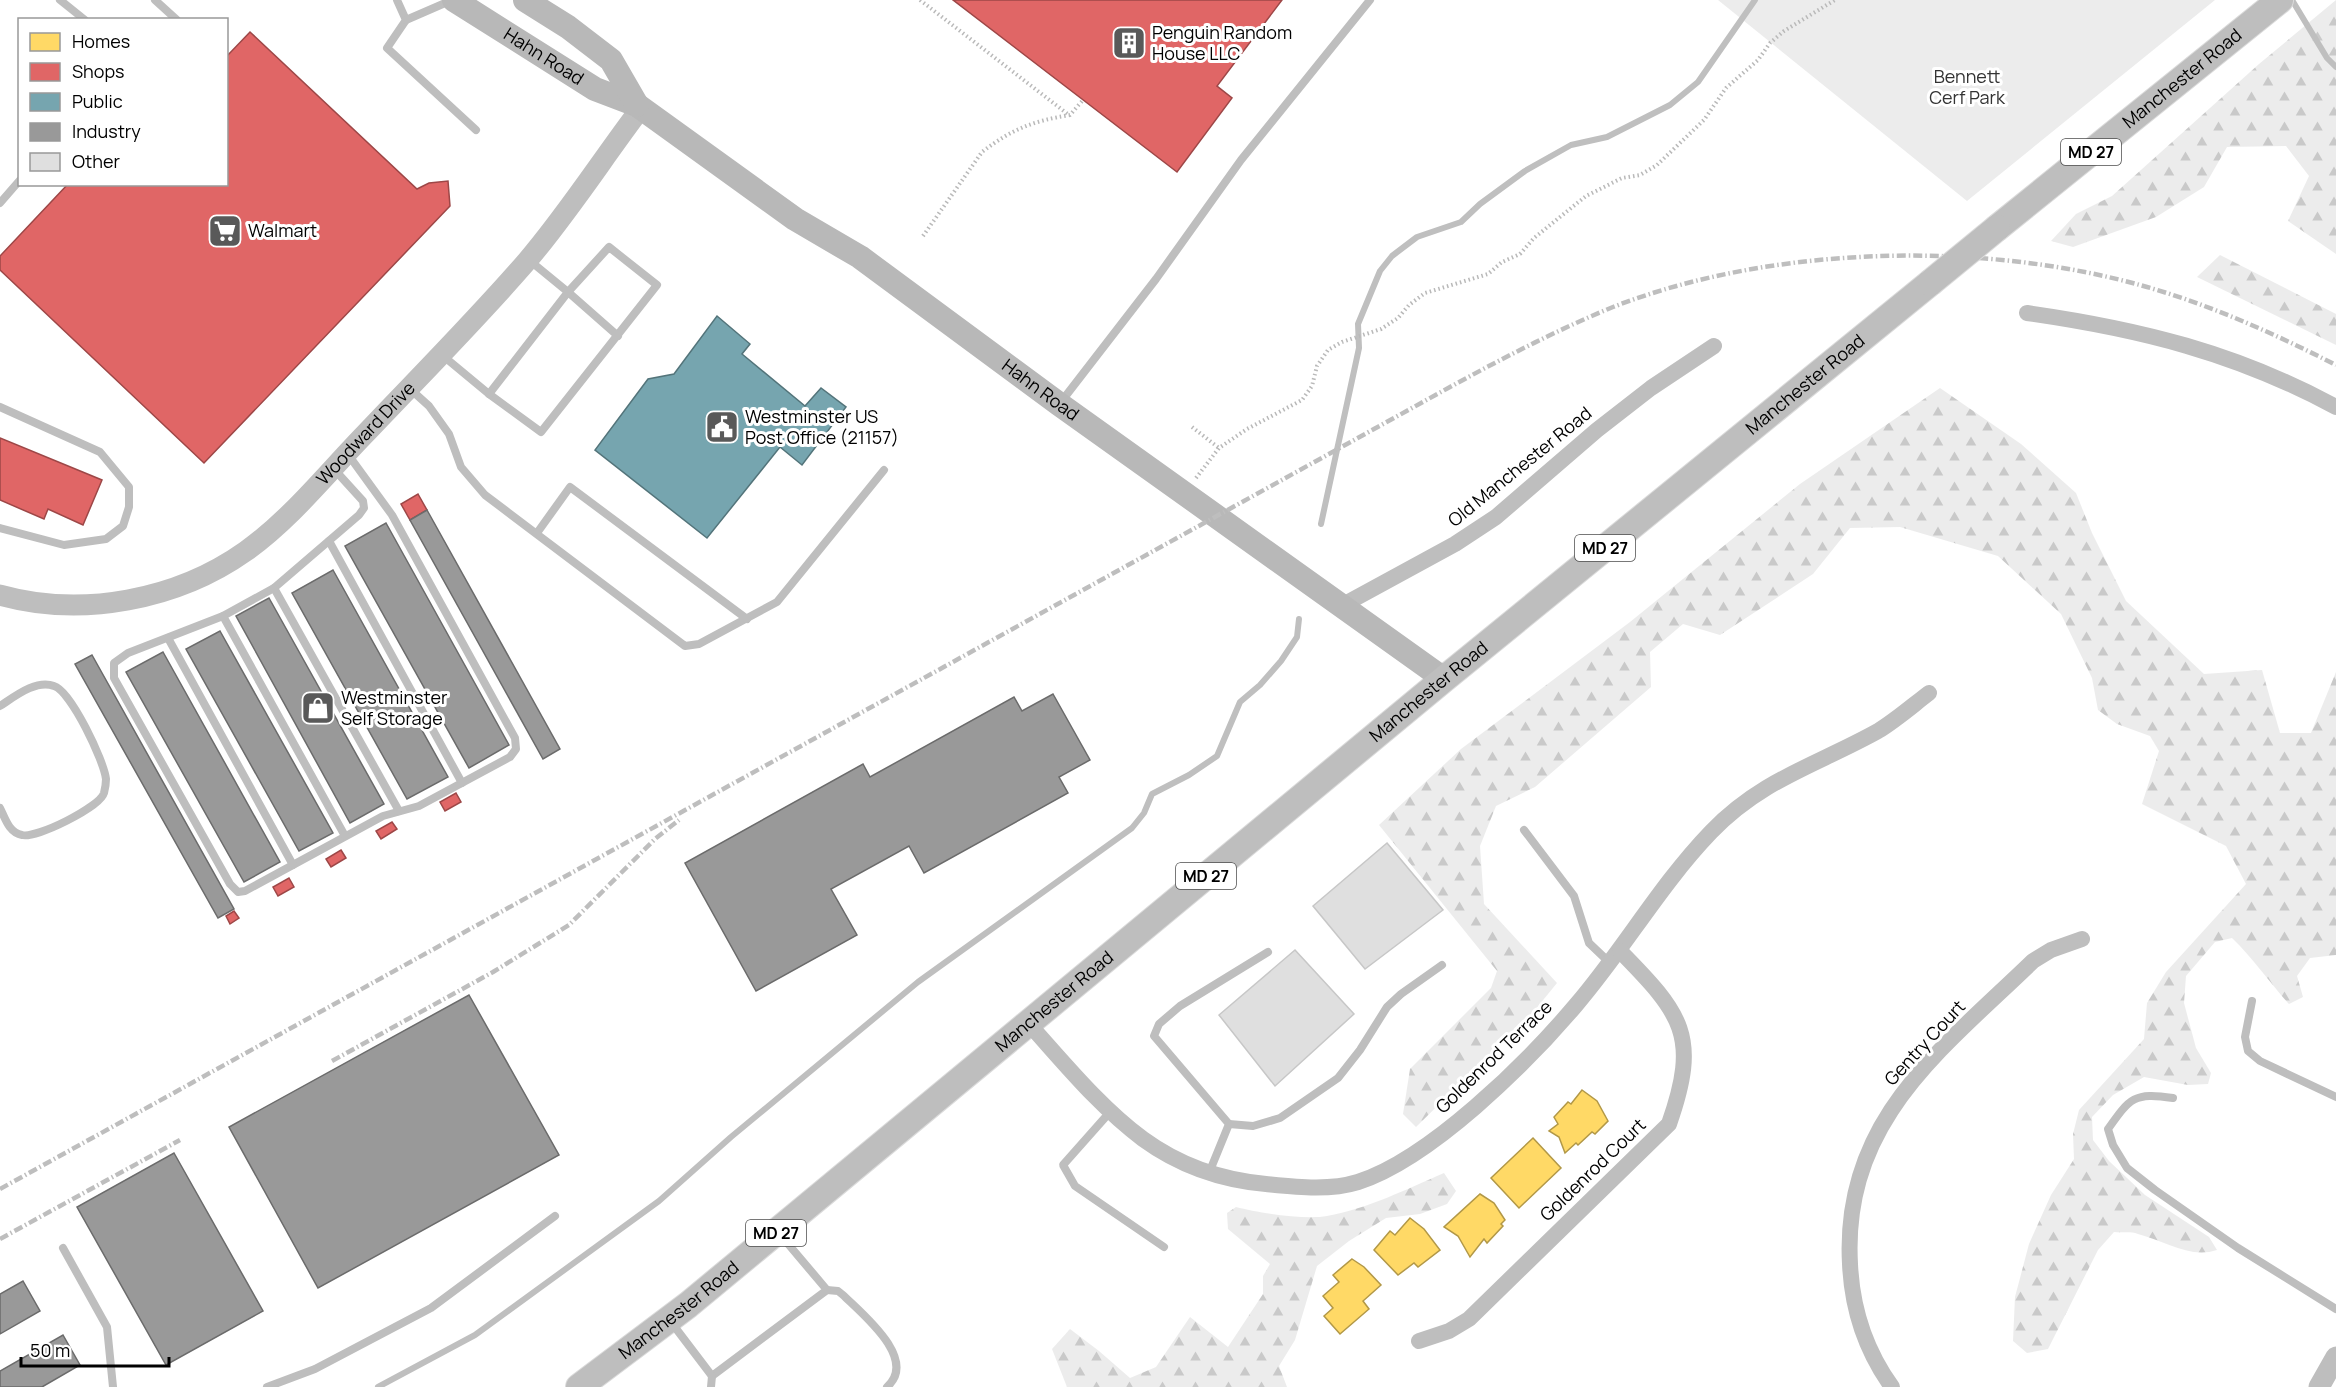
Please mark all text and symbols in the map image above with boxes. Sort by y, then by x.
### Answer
legend [18,18,228,186]
place label: Penguin Random House LLC [1152,20,1292,65]
street label: Hahn Road [500,22,589,90]
street label: Manchester Road [2117,23,2246,133]
building icon: Penguin Random House LLC [1111,25,1147,61]
text: Homes [72,29,130,53]
text: Shops [72,59,124,83]
park label: Bennett Cerf Park [1929,64,2006,109]
text: Public [72,89,123,113]
text: Industry [72,119,141,143]
road number: MD 27 [2061,139,2121,165]
text: Other [72,149,120,173]
supermarket icon: Walmart [207,213,243,249]
place label: Walmart [248,218,317,242]
street label: Manchester Road [1740,328,1869,439]
street label: Hahn Road [998,353,1084,426]
street label: Woodward Drive [311,376,420,490]
street label: Old Manchester Road [1443,401,1596,532]
place label: Westminster US Post Office (21157) [745,404,899,449]
public building icon: Westminster US Post Office (21157) [704,409,740,445]
road number: MD 27 [1575,535,1635,561]
street label: Manchester Road [1364,635,1492,747]
place label: Westminster Self Storage [341,685,448,730]
shop icon: Westminster Self Storage [300,690,336,726]
road number: MD 27 [1176,863,1236,889]
street label: Manchester Road [990,945,1118,1057]
street label: Goldenrod Terrace [1430,994,1557,1118]
street label: Gentry Court [1879,995,1970,1090]
street label: Goldenrod Court [1534,1113,1650,1226]
road number: MD 27 [746,1220,806,1246]
street label: Manchester Road [613,1255,743,1364]
scale bar [21,1330,170,1368]
text: 50 m [30,1338,70,1362]

